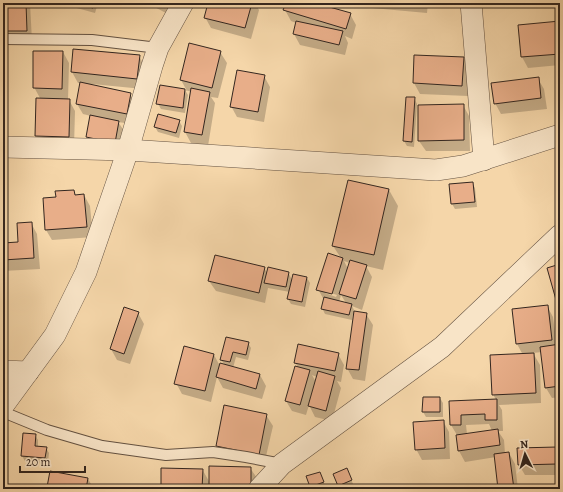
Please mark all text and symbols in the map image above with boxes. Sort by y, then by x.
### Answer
north arrow [505,434,545,474]
text: N [520,437,529,452]
scale bar [20,448,85,474]
text: 20 m [26,454,50,470]

